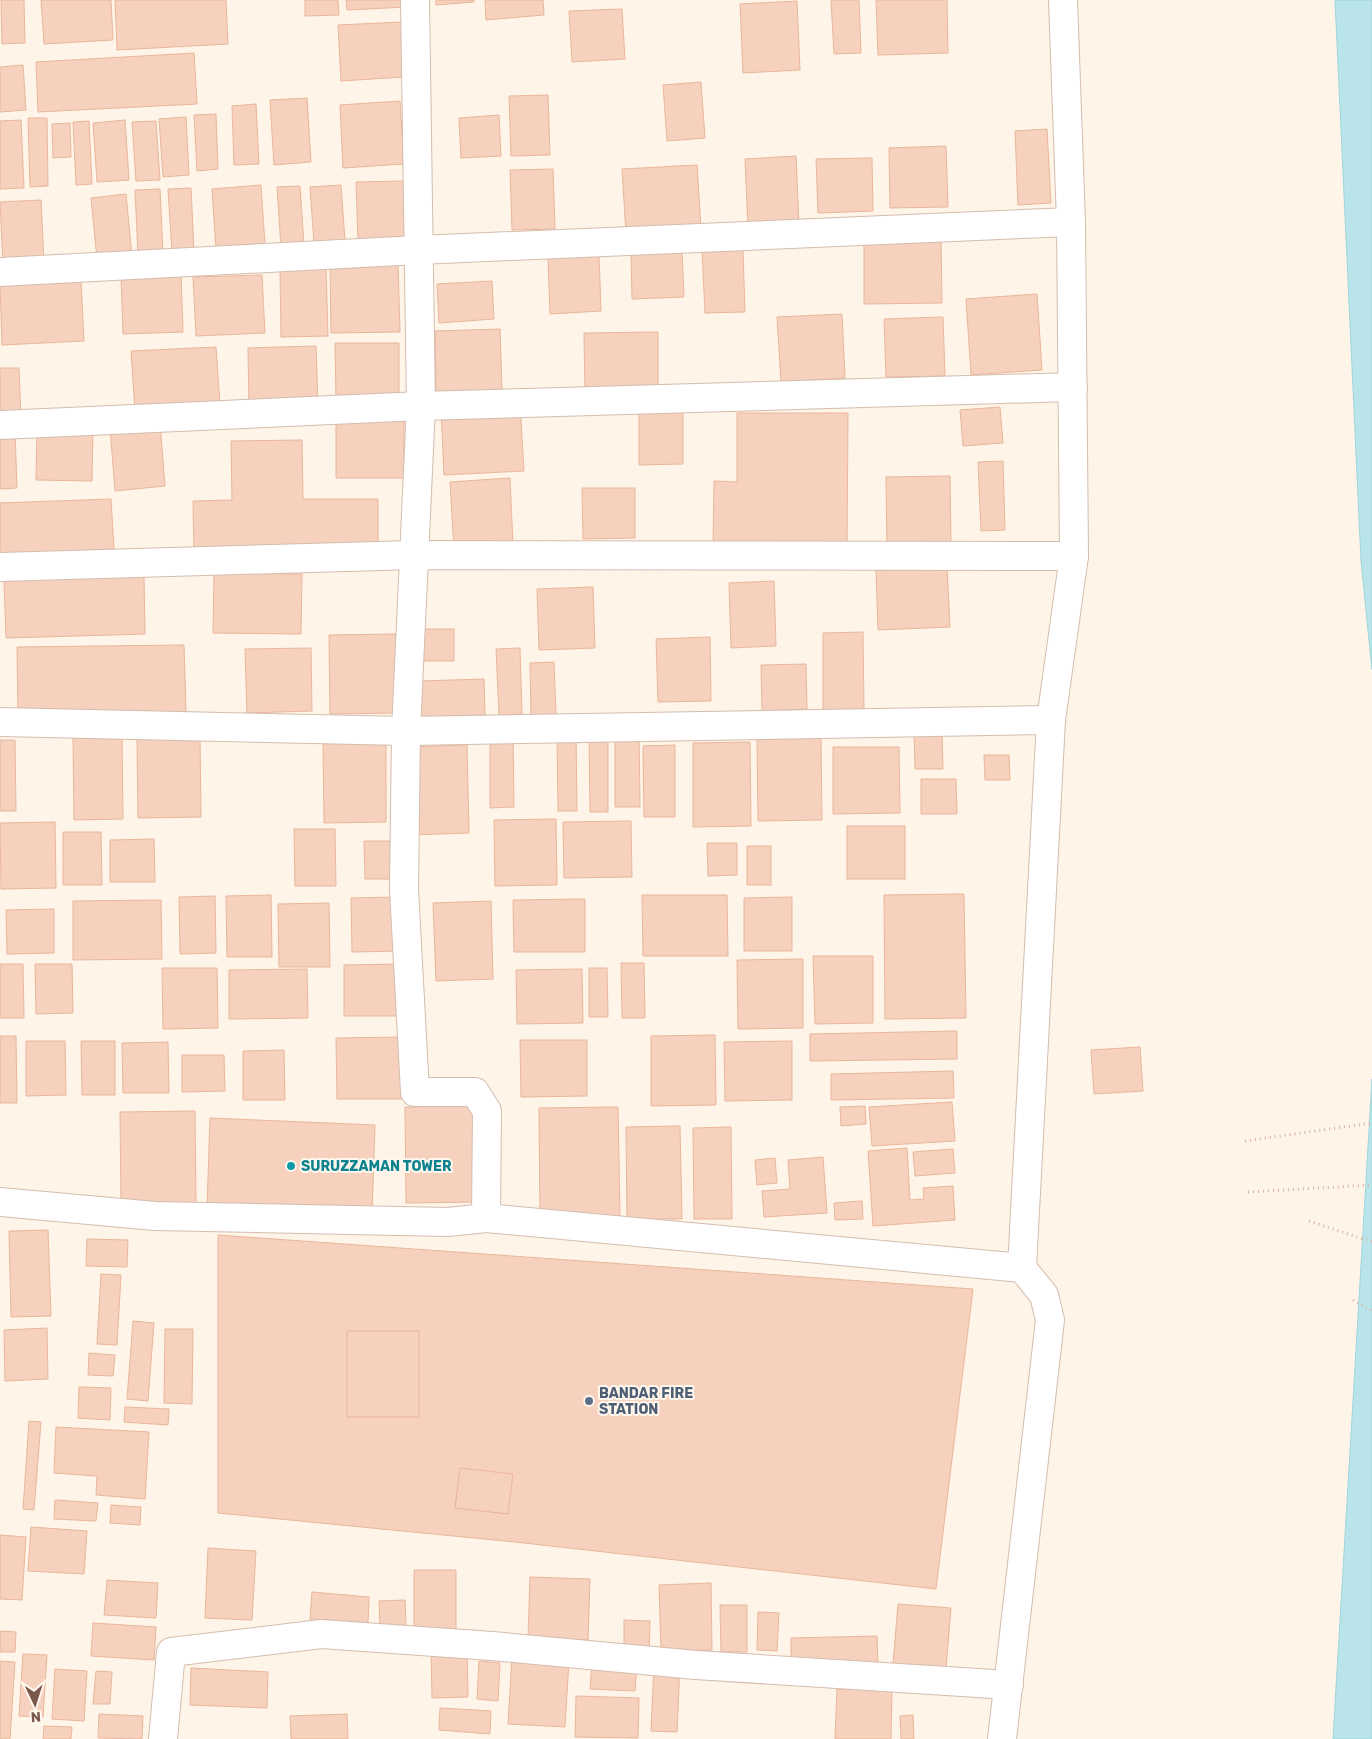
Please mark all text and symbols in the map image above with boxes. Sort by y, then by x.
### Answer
place label: SURUZZAMAN TOWER [301,1158,452,1175]
marker: SURUZZAMAN TOWER [285,1160,297,1172]
place label: BANDAR FIRE STATION [599,1385,693,1418]
marker: BANDAR FIRE STATION [583,1395,595,1407]
north arrow [10,1679,60,1729]
text: N [30,1708,41,1725]

